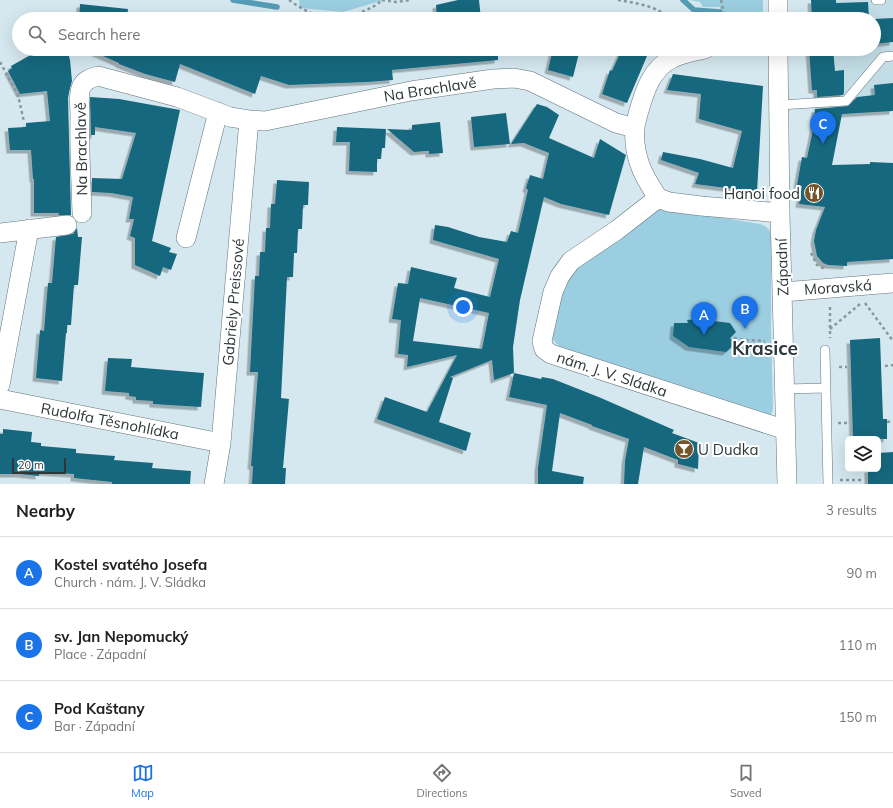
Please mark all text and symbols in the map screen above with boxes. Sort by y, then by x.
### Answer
search box [12,12,881,56]
icon: search [26,23,48,45]
text: Search here [58,25,140,44]
street label: Na Brachlavě [382,72,478,106]
street label: Na Brachlavě [71,102,91,196]
pin: C [810,111,836,144]
restaurant icon: Hanoi food [803,182,825,204]
place label: Hanoi food [724,184,800,203]
street label: Západní [771,237,792,296]
street label: Gabriely Preissové [218,238,248,366]
street label: Moravská [804,275,872,299]
pin: B [732,296,758,329]
your location [453,297,473,317]
pin: A [691,302,717,335]
district label: Krasice [732,336,798,360]
street label: nám. J. V. Sládka [554,347,670,401]
street label: Rudolfa Těsnohlídka [39,398,181,444]
map controls [845,436,881,472]
button: layers [845,436,881,472]
bar icon: U Dudka [673,438,695,460]
place label: U Dudka [698,440,758,459]
scale bar [12,456,66,475]
text: 20 m [18,458,44,472]
text: Nearby [16,500,75,521]
text: 3 results [826,502,877,518]
text: Kostel svatého Josefa [54,555,207,574]
text: A [24,565,34,581]
text: 90 m [847,565,877,581]
text: Church · nám. J. V. Sládka [54,574,206,590]
text: sv. Jan Nepomucký [54,627,188,646]
text: B [25,637,33,653]
text: 110 m [839,637,877,653]
text: Place · Západní [54,646,146,662]
text: Pod Kaštany [54,699,145,718]
text: C [25,709,33,725]
text: 150 m [839,709,877,725]
text: Bar · Západní [54,718,135,734]
tab: Map [131,762,154,800]
tab: Directions [417,762,467,800]
tab: Saved [730,762,762,800]

